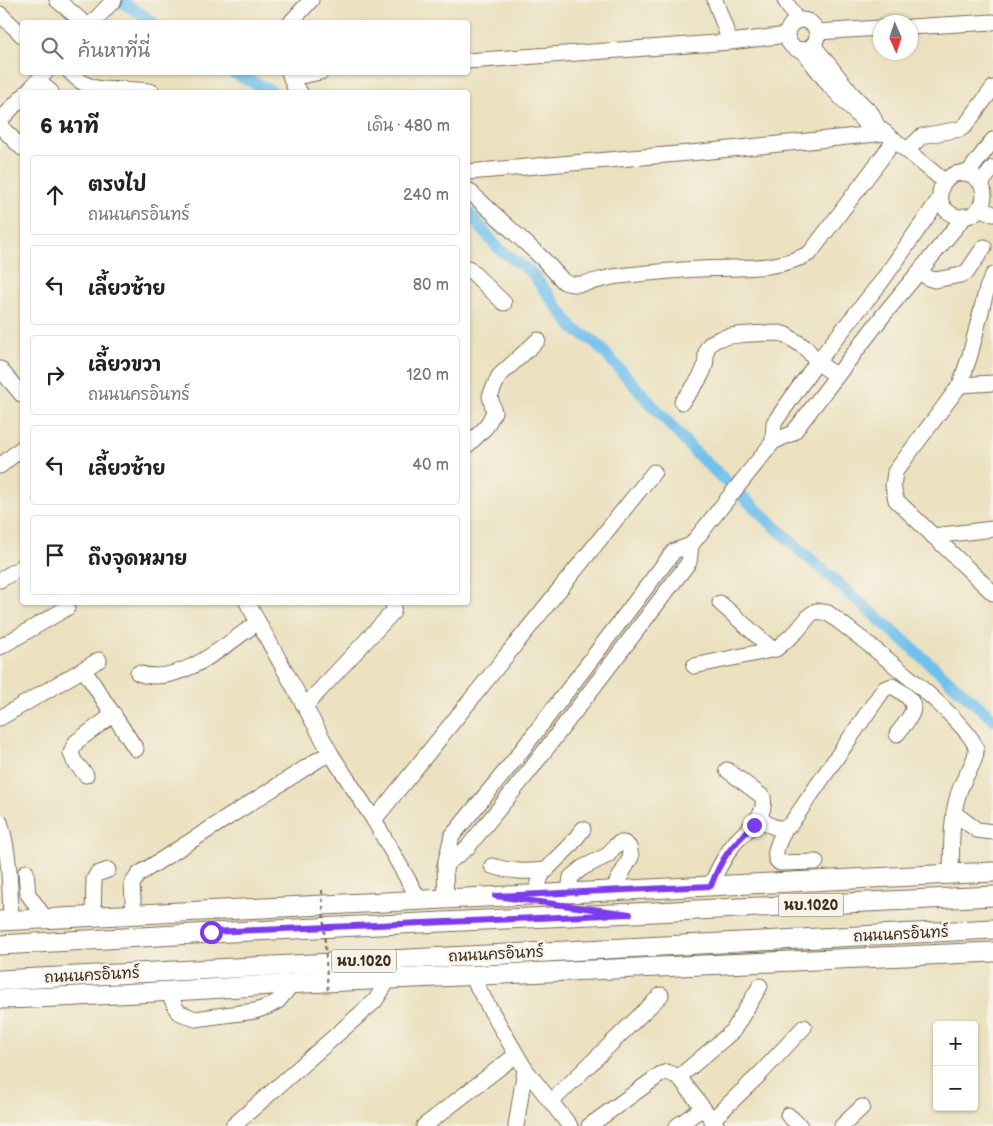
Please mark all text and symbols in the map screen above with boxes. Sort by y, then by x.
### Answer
north arrow [873,15,918,60]
search box [20,20,470,75]
icon: search [38,34,66,62]
text: ค้นหาที่นี่ [78,40,150,63]
text: 6 นาที [40,114,99,139]
text: เดิน · 480 m [367,117,450,136]
text: ตรงไป [88,174,146,197]
icon: ahead [41,181,69,209]
text: 240 m [403,186,449,205]
text: ถนนนครอินทร์ [88,206,190,225]
icon: left [41,271,69,299]
text: 80 m [413,276,449,295]
text: เลี้ยวซ้าย [88,278,165,301]
text: เลี้ยวขวา [88,354,161,377]
icon: right [41,361,69,389]
text: 120 m [406,366,449,385]
text: ถนนนครอินทร์ [88,386,190,405]
icon: left [41,451,69,479]
text: 40 m [412,456,449,475]
text: เลี้ยวซ้าย [88,458,165,481]
icon: arrive [41,541,69,569]
text: ถึงจุดหมาย [88,548,187,571]
route end [743,814,766,837]
road number: นบ.1020 [778,894,844,916]
route start [200,921,223,944]
street label: ถนนนครอินทร์ [853,921,950,946]
street label: ถนนนครอินทร์ [448,941,545,966]
road number: นบ.1020 [332,949,396,972]
street label: ถนนนครอินทร์ [44,962,141,987]
map controls [933,1021,978,1111]
button: + [933,1021,978,1066]
button: − [933,1066,978,1111]

